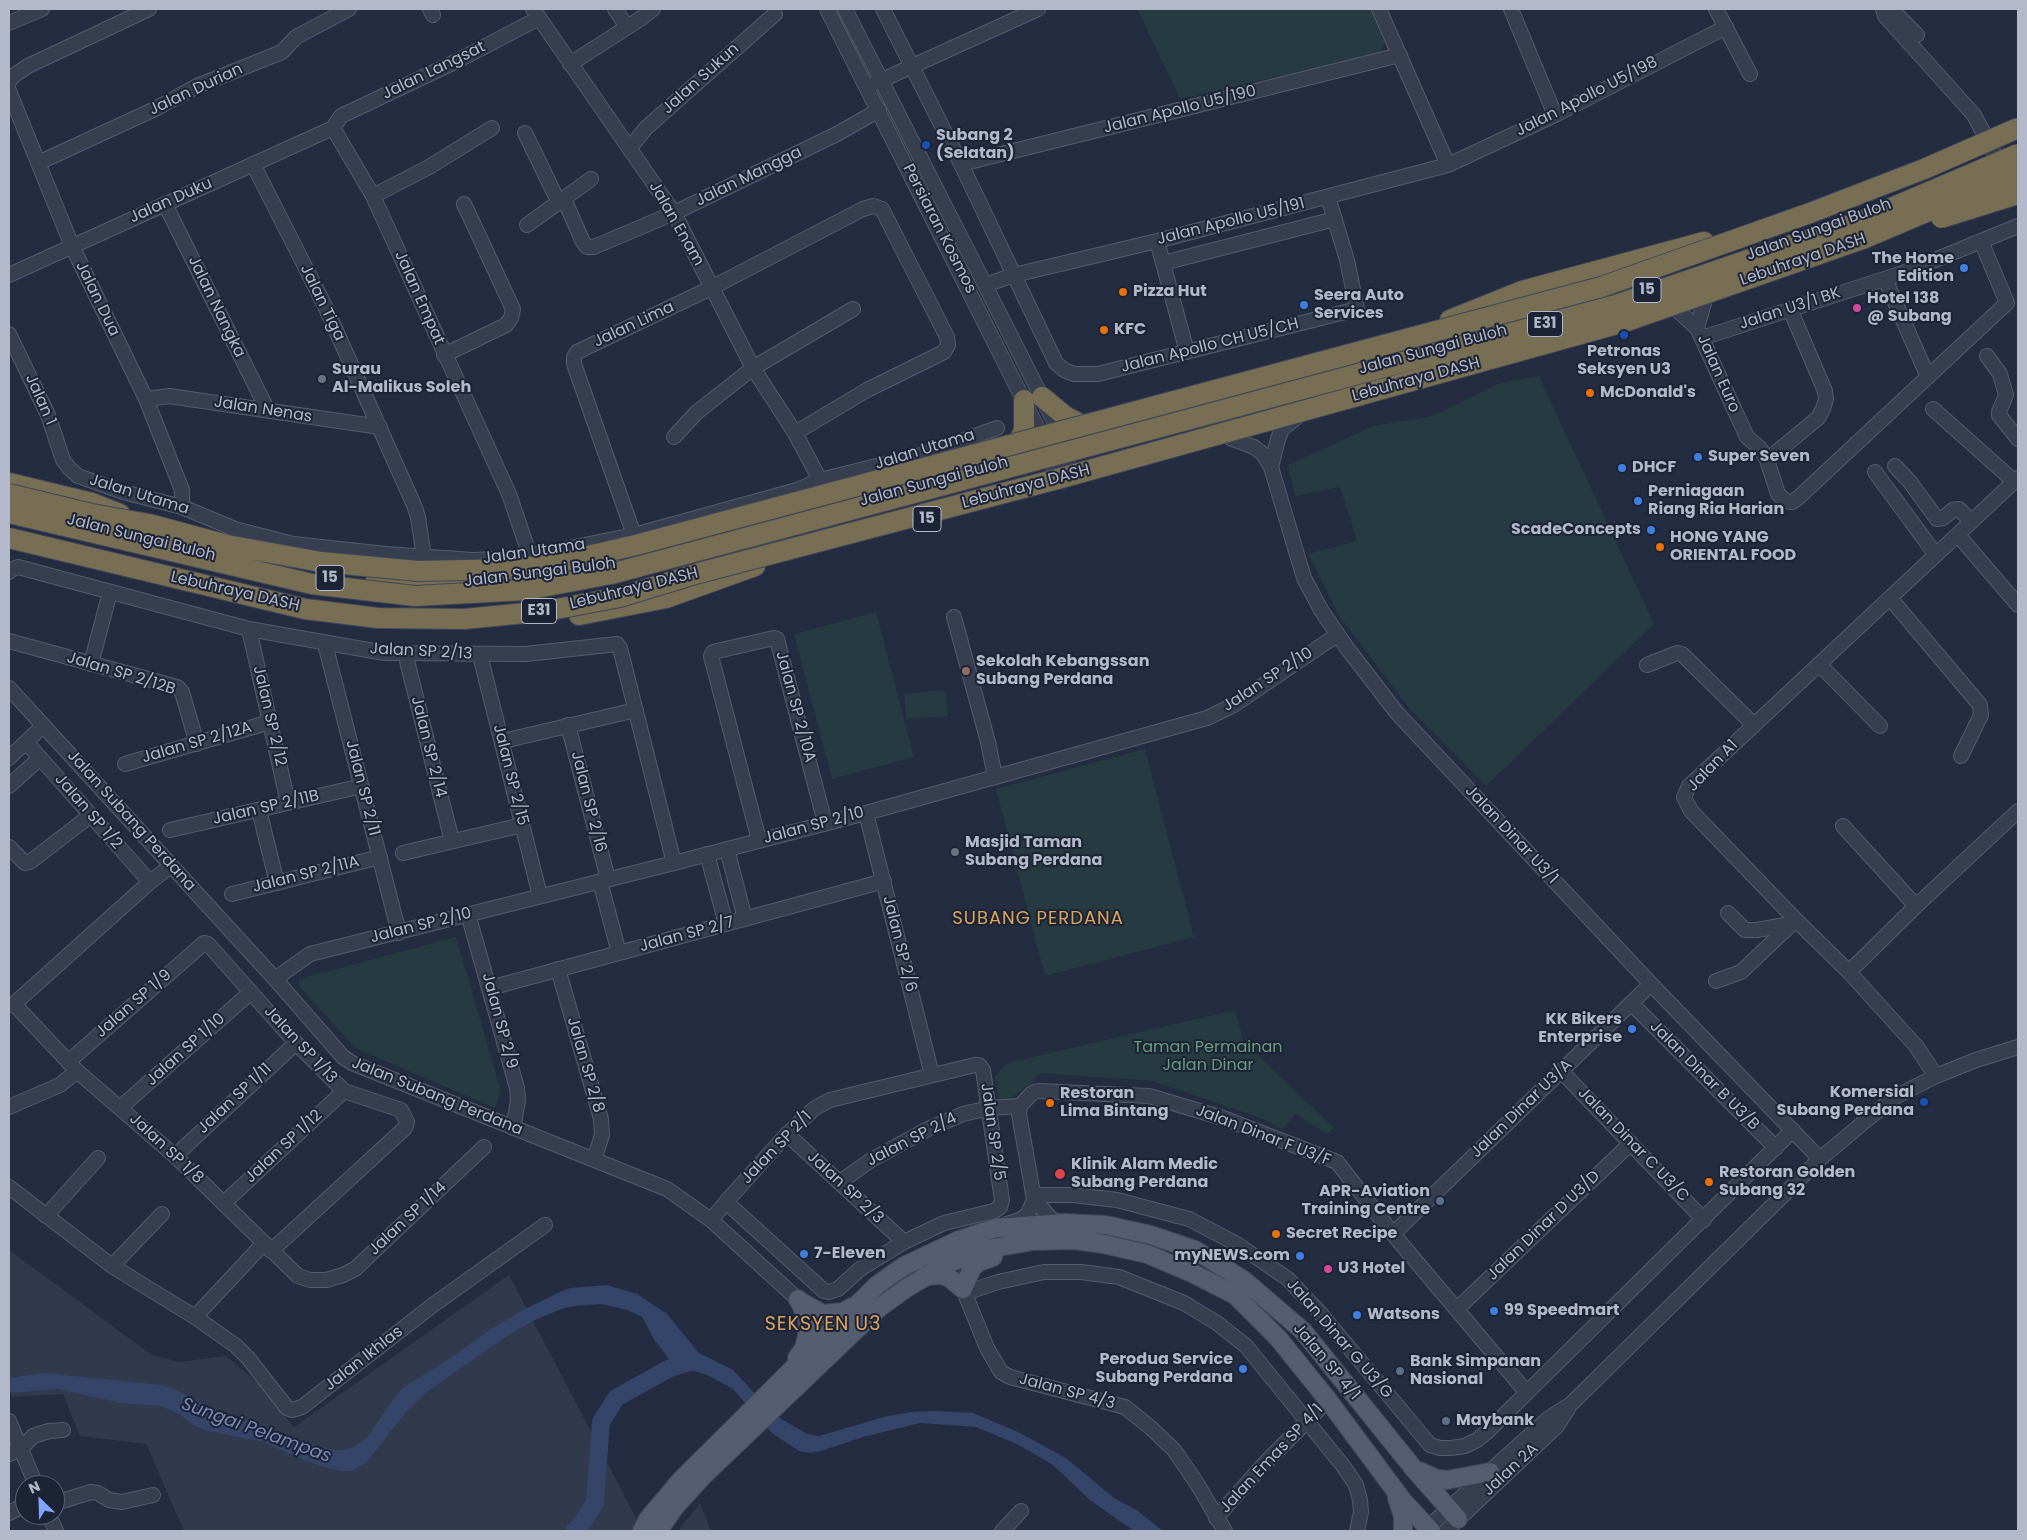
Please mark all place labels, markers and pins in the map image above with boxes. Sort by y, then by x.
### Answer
place label: Subang 2 (Selatan) [936,126,1015,164]
marker: Subang 2 (Selatan) [920,139,932,151]
place label: The Home Edition [1872,249,1954,287]
marker: The Home Edition [1958,262,1970,274]
place label: Pizza Hut [1133,282,1207,302]
marker: Pizza Hut [1117,286,1129,298]
place label: Seera Auto Services [1314,286,1404,324]
place label: Hotel 138 @ Subang [1867,289,1952,327]
marker: Seera Auto Services [1298,299,1310,311]
marker: Hotel 138 @ Subang [1851,302,1863,314]
place label: KFC [1114,320,1146,340]
marker: KFC [1098,324,1110,336]
marker: Petronas Seksyen U3 [1618,329,1630,341]
place label: Petronas Seksyen U3 [1577,342,1671,380]
place label: Surau Al-Malikus Soleh [332,360,471,398]
marker: Surau Al-Malikus Soleh [316,373,328,385]
place label: McDonald's [1600,383,1696,403]
marker: McDonald's [1584,387,1596,399]
place label: Super Seven [1708,447,1810,467]
marker: Super Seven [1692,451,1704,463]
place label: DHCF [1632,458,1676,478]
marker: DHCF [1616,462,1628,474]
place label: Perniagaan Riang Ria Harian [1648,482,1784,520]
marker: Perniagaan Riang Ria Harian [1632,495,1644,507]
place label: ScadeConcepts [1511,520,1641,540]
marker: ScadeConcepts [1645,524,1657,536]
place label: HONG YANG ORIENTAL FOOD [1670,528,1796,566]
marker: HONG YANG ORIENTAL FOOD [1654,541,1666,553]
place label: Sekolah Kebangssan Subang Perdana [976,652,1149,690]
marker: Sekolah Kebangssan Subang Perdana [960,665,972,677]
place label: Masjid Taman Subang Perdana [965,833,1102,871]
marker: Masjid Taman Subang Perdana [949,846,961,858]
place label: KK Bikers Enterprise [1538,1010,1622,1048]
marker: KK Bikers Enterprise [1626,1023,1638,1035]
place label: Komersial Subang Perdana [1777,1083,1914,1121]
place label: Restoran Lima Bintang [1060,1084,1169,1122]
marker: Komersial Subang Perdana [1918,1096,1930,1108]
marker: Restoran Lima Bintang [1044,1097,1056,1109]
place label: Klinik Alam Medic Subang Perdana [1071,1155,1218,1193]
place label: Restoran Golden Subang 32 [1719,1163,1855,1201]
marker: Klinik Alam Medic Subang Perdana [1053,1167,1067,1181]
marker: Restoran Golden Subang 32 [1703,1176,1715,1188]
place label: APR-Aviation Training Centre [1302,1182,1430,1220]
marker: APR-Aviation Training Centre [1434,1195,1446,1207]
place label: Secret Recipe [1286,1224,1397,1244]
marker: Secret Recipe [1270,1228,1282,1240]
place label: 7-Eleven [814,1244,886,1264]
place label: myNEWS.com [1174,1246,1290,1266]
marker: 7-Eleven [798,1248,810,1260]
marker: myNEWS.com [1294,1250,1306,1262]
place label: U3 Hotel [1338,1259,1405,1279]
marker: U3 Hotel [1322,1263,1334,1275]
place label: 99 Speedmart [1504,1301,1620,1321]
place label: Watsons [1367,1305,1440,1325]
marker: 99 Speedmart [1488,1305,1500,1317]
marker: Watsons [1351,1309,1363,1321]
place label: Perodua Service Subang Perdana [1096,1350,1233,1388]
place label: Bank Simpanan Nasional [1410,1352,1541,1390]
marker: Perodua Service Subang Perdana [1237,1363,1249,1375]
marker: Bank Simpanan Nasional [1394,1365,1406,1377]
place label: Maybank [1456,1411,1534,1431]
marker: Maybank [1440,1415,1452,1427]

